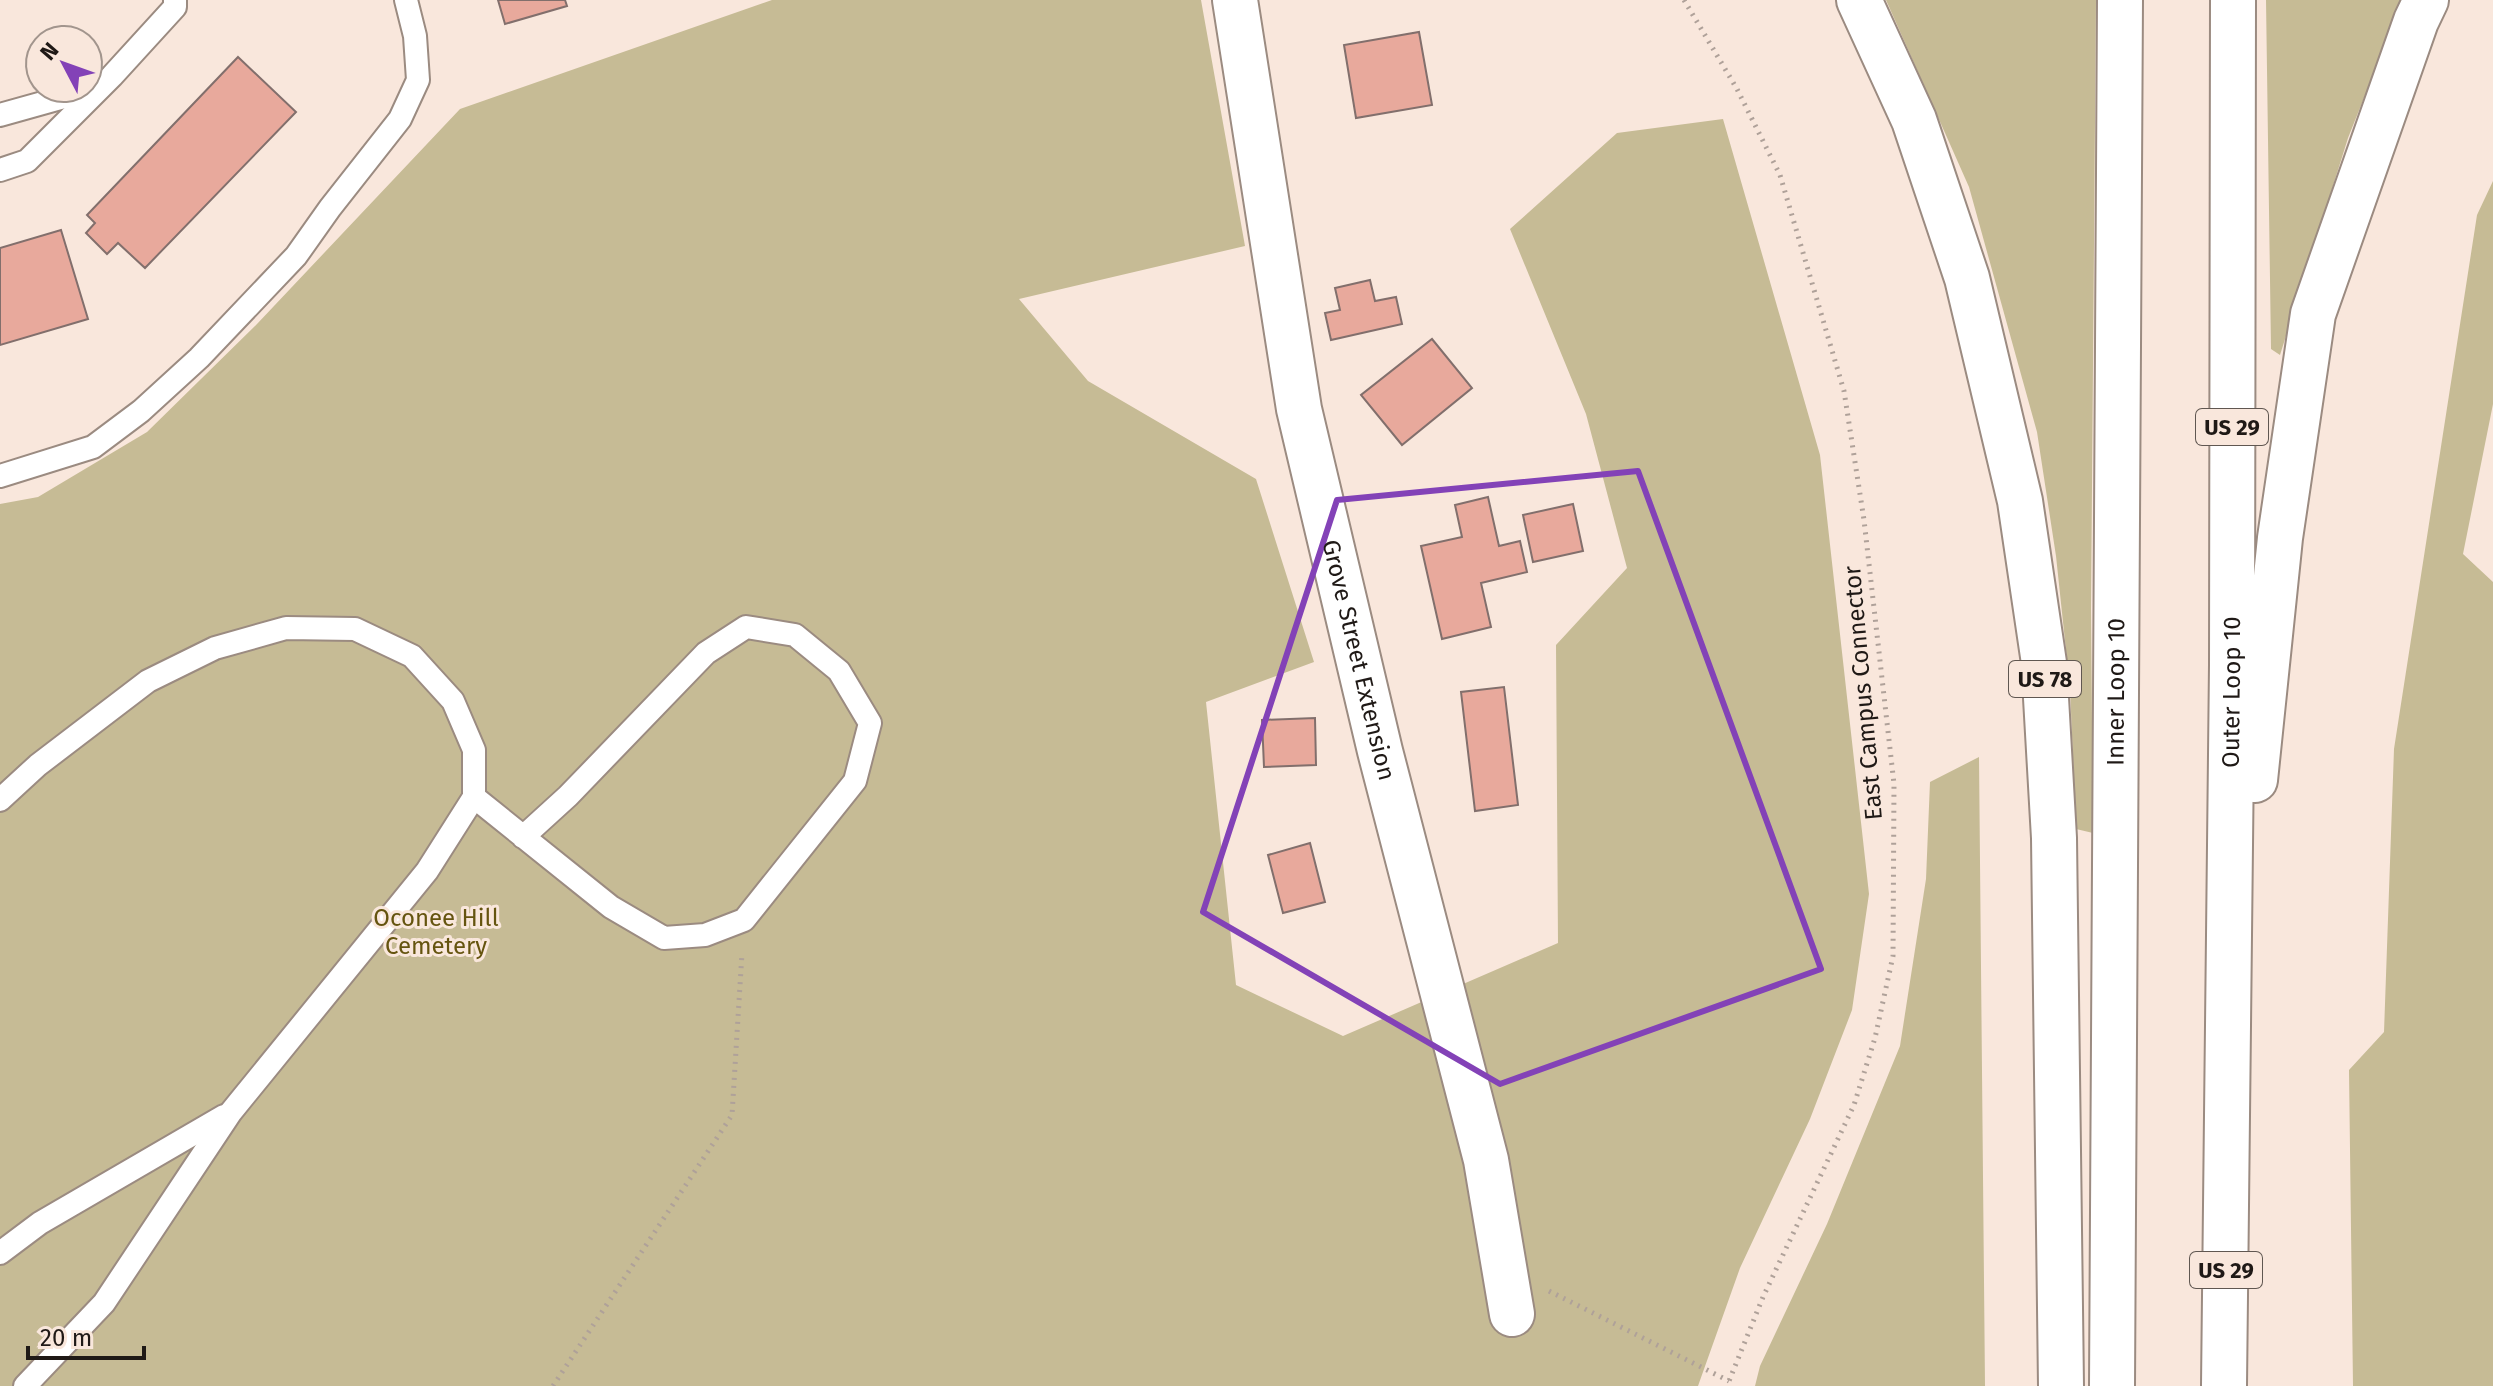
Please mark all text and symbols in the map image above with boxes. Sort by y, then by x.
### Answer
north arrow [24,24,104,104]
text: N [34,37,64,66]
road number: US 29 [2196,409,2268,445]
street label: Grove Street Extension [1316,537,1401,783]
street label: East Campus Connector [1838,564,1888,821]
street label: Outer Loop 10 [2217,616,2246,768]
street label: Inner Loop 10 [2102,618,2130,766]
road number: US 78 [2009,661,2081,697]
park label: Oconee Hill Cemetery [373,904,499,960]
road number: US 29 [2190,1252,2262,1288]
scale bar [28,1310,144,1360]
text: 20 m [40,1324,92,1352]

